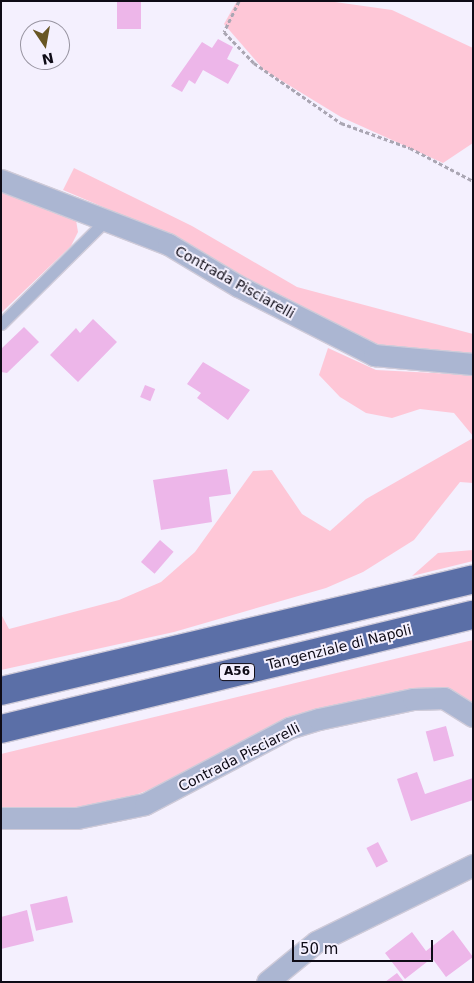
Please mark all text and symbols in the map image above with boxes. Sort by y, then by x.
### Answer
north arrow [20,20,70,70]
text: N [41,50,55,68]
street label: Contrada Pisciarelli [172,242,298,322]
street label: Tangenziale di Napoli [265,621,413,673]
road number: A56 [218,662,256,682]
street label: Contrada Pisciarelli [175,719,303,795]
scale bar [294,930,435,962]
text: 50 m [300,940,338,958]

